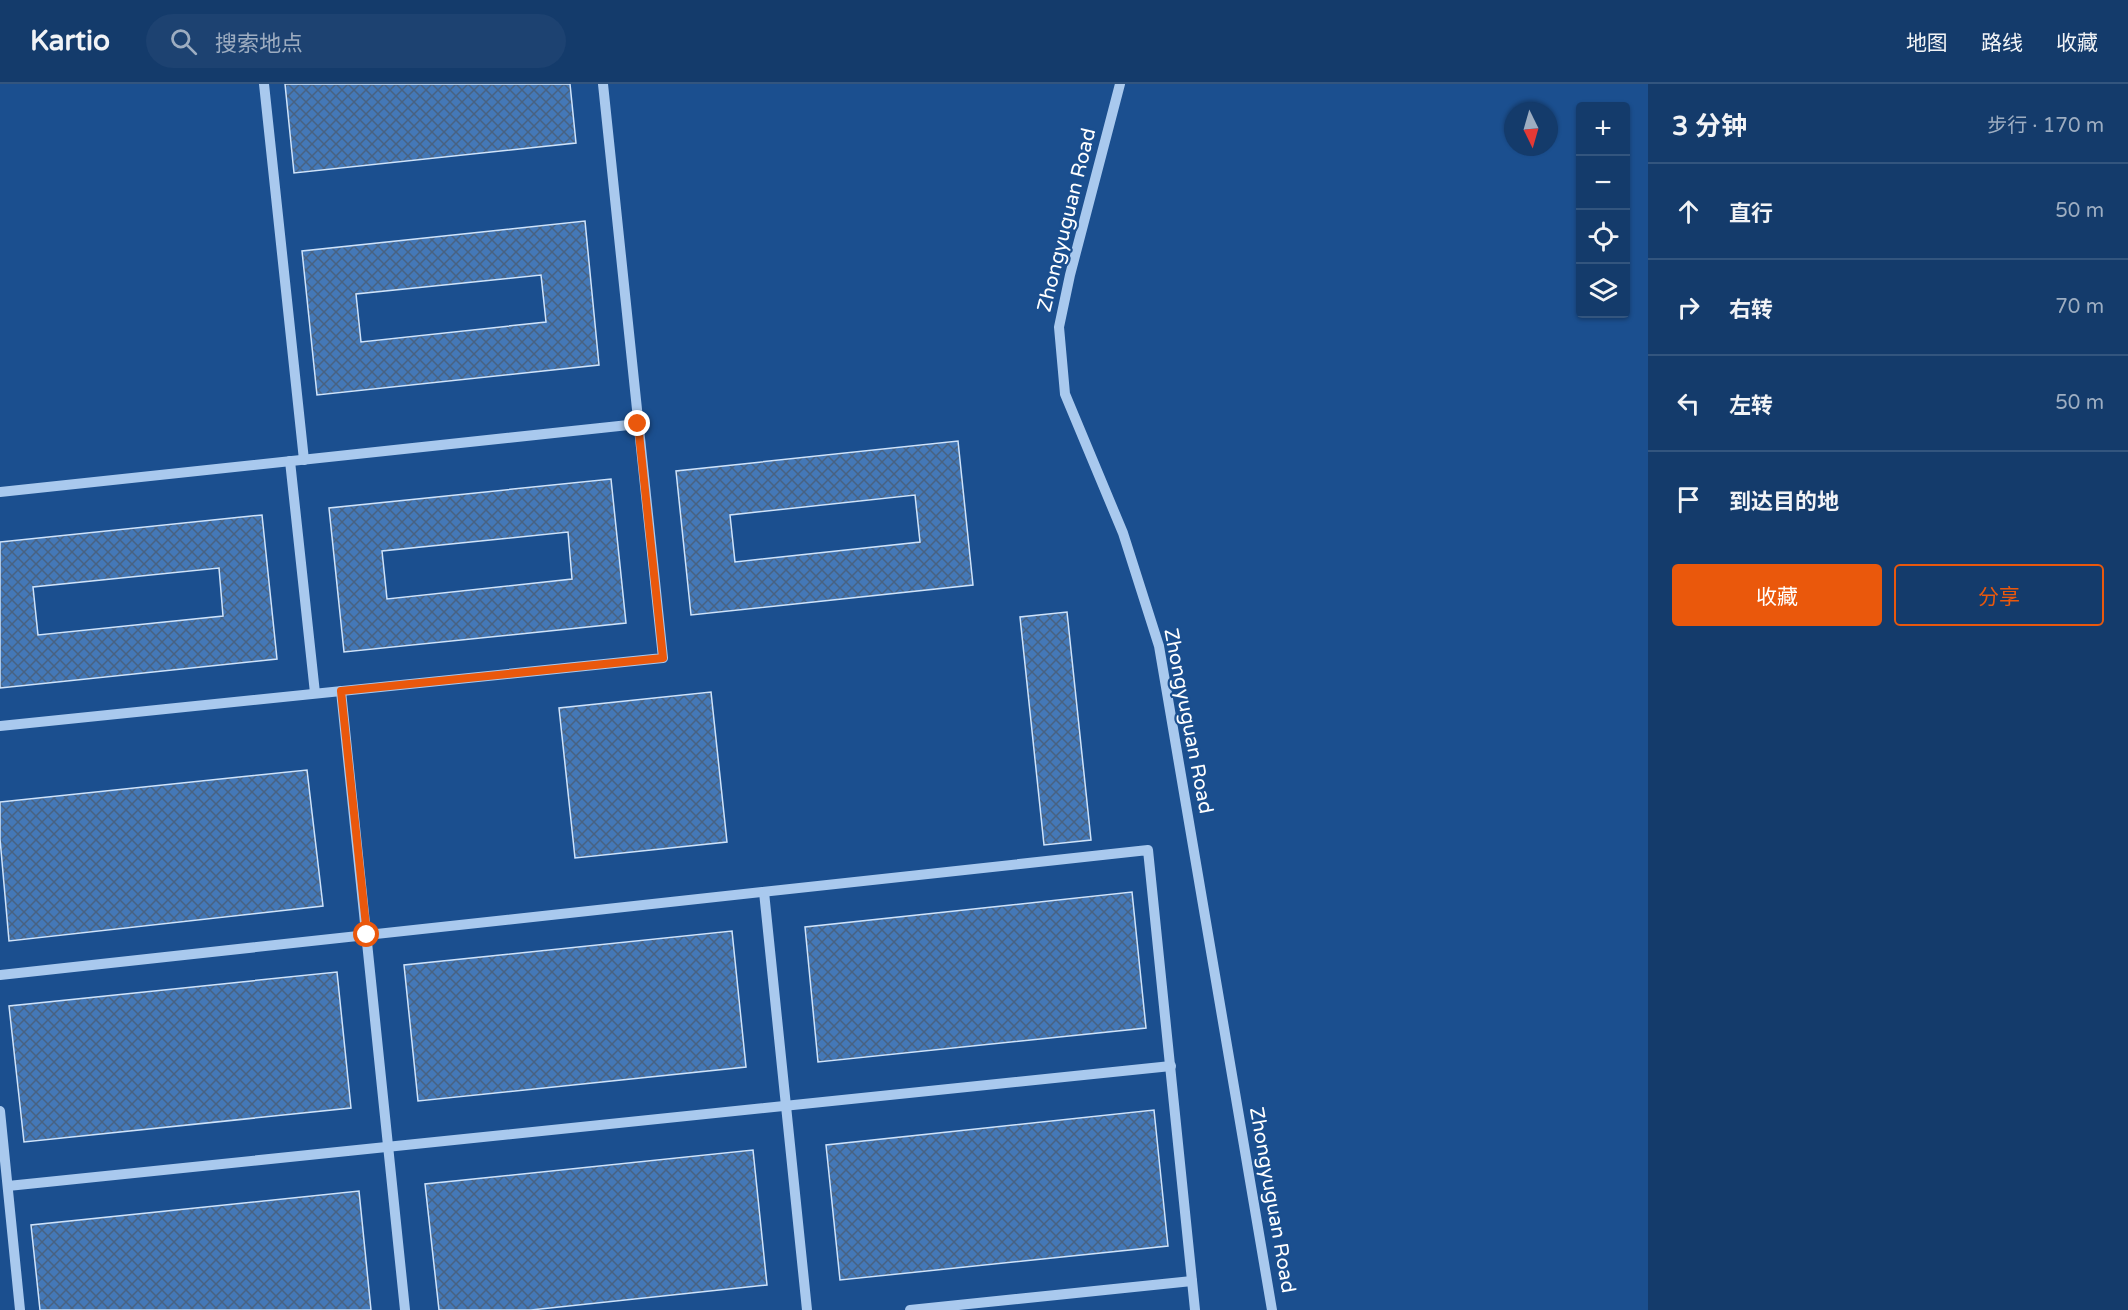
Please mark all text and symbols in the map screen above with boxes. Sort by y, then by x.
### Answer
search box [146,14,566,68]
text: Kartio [30,24,110,58]
icon: search [167,25,200,58]
text: 搜索地点 [215,31,303,57]
text: 地图 [1906,31,1948,56]
text: 路线 [1981,31,2023,56]
text: 收藏 [2056,31,2098,56]
north arrow [1504,102,1558,156]
map controls [1576,102,1630,318]
button: + [1576,102,1630,156]
text: 3 分钟 [1672,111,1747,142]
text: 步行 · 170 m [1987,114,2104,138]
street label: Zhongyuguan Road [1033,126,1101,314]
button: − [1576,156,1630,210]
icon: ahead [1672,195,1705,228]
text: 50 m [2055,199,2104,223]
text: 直行 [1729,201,1773,227]
button: locate [1576,210,1630,264]
button: layers [1576,264,1630,318]
icon: right [1672,291,1705,324]
text: 70 m [2055,295,2104,319]
text: 右转 [1729,297,1773,323]
icon: left [1672,387,1705,420]
text: 50 m [2055,391,2104,415]
text: 左转 [1729,393,1773,419]
route end [624,410,650,436]
icon: arrive [1672,483,1705,516]
text: 到达目的地 [1729,489,1839,515]
button: 收藏 [1672,564,1882,626]
button: 分享 [1894,564,2104,626]
street label: Zhongyuguan Road [1158,626,1218,816]
route start [353,921,379,947]
street label: Zhongyuguan Road [1244,1105,1300,1295]

